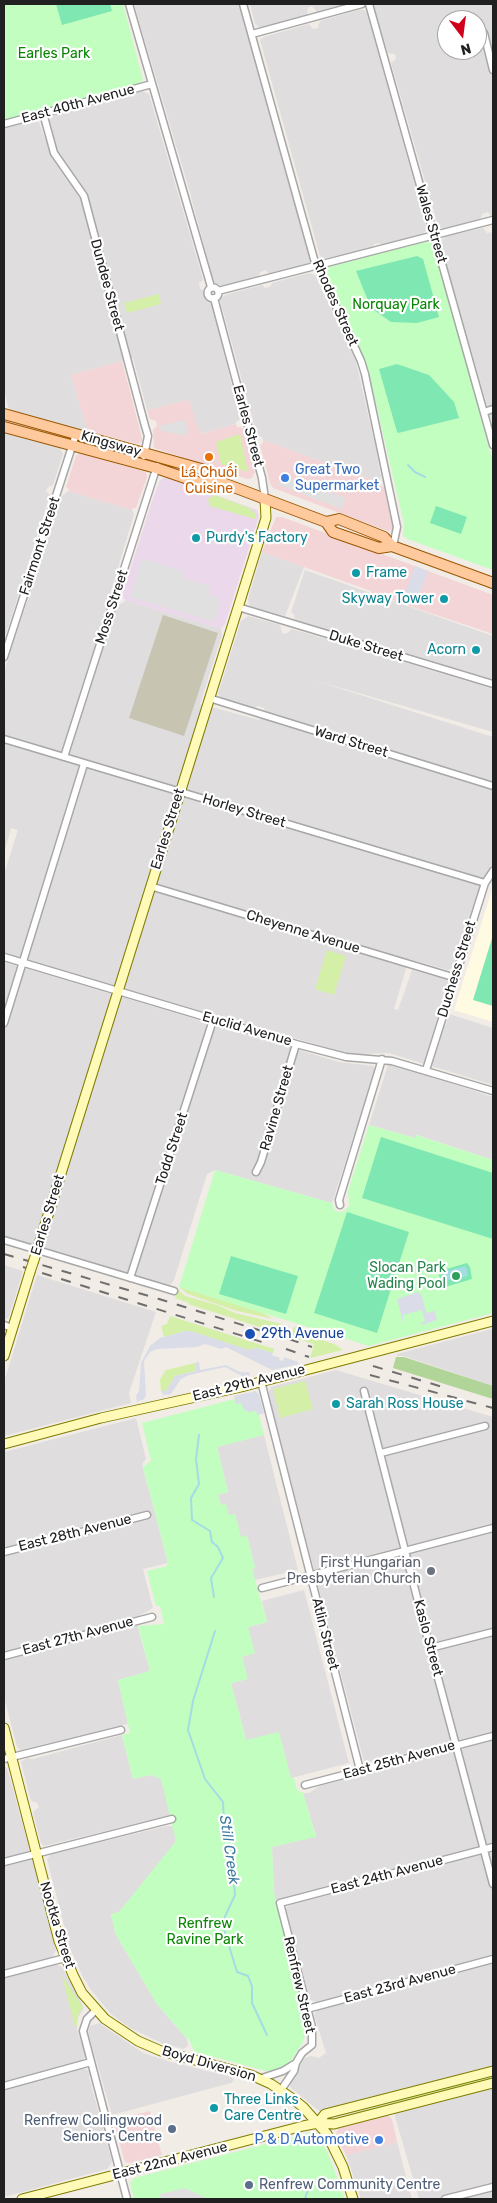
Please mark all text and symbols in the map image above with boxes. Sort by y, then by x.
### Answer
north arrow [437,10,487,60]
text: N [459,39,473,59]
park label: Earles Park [18,46,90,62]
street label: East 40th Avenue [20,81,136,127]
street label: Wales Street [412,183,450,265]
street label: Dundee Street [87,237,127,333]
street label: Rhodes Street [308,257,362,349]
park label: Norquay Park [352,297,440,313]
street label: Earles Street [229,383,267,469]
street label: Kingsway [79,427,143,461]
marker: Lá Chuối Cuisine [203,451,215,463]
place label: Great Two Supermarket [295,462,379,494]
place label: Lá Chuối Cuisine [181,465,237,498]
marker: Great Two Supermarket [279,472,291,484]
street label: Fairmont Street [16,495,64,597]
place label: Purdy's Factory [206,530,308,546]
marker: Purdy's Factory [190,532,202,544]
place label: Frame [366,565,407,581]
marker: Frame [350,567,362,579]
street label: Moss Street [92,568,132,646]
place label: Skyway Tower [342,591,434,607]
marker: Skyway Tower [438,593,450,605]
street label: Duke Street [327,627,405,665]
place label: Acorn [427,642,466,658]
marker: Acorn [470,644,482,656]
street label: Ward Street [312,723,390,761]
street label: Earles Street [148,786,188,872]
street label: Horley Street [200,790,288,832]
street label: Cheyenne Avenue [244,907,362,957]
street label: Duchess Street [434,919,480,1019]
street label: Euclid Avenue [200,1008,294,1050]
street label: Ravine Street [257,1063,297,1153]
street label: Todd Street [152,1111,192,1187]
street label: Earles Street [28,1172,68,1258]
place label: Slocan Park Wading Pool [367,1260,446,1292]
marker: Slocan Park Wading Pool [450,1270,462,1282]
place label: 29th Avenue [261,1326,344,1342]
marker: 29th Avenue [243,1327,257,1341]
street label: East 29th Avenue [191,1361,307,1405]
place label: Sarah Ross House [346,1396,464,1412]
marker: Sarah Ross House [330,1398,342,1410]
street label: East 28th Avenue [17,1511,133,1555]
place label: First Hungarian Presbyterian Church [287,1555,421,1588]
marker: First Hungarian Presbyterian Church [425,1565,437,1577]
street label: Atlin Street [308,1596,342,1672]
street label: Kaslo Street [410,1598,446,1678]
street label: East 27th Avenue [21,1613,135,1659]
street label: East 25th Avenue [341,1737,457,1783]
water label: Still Creek [215,1814,243,1886]
street label: East 24th Avenue [329,1852,445,1898]
street label: Nootka Street [36,1880,78,1970]
park label: Renfrew Ravine Park [167,1916,243,1948]
street label: Renfrew Street [280,1935,318,2035]
street label: East 23rd Avenue [342,1961,458,2007]
street label: Boyd Diversion [160,2043,258,2085]
place label: Three Links Care Centre [224,2092,302,2124]
marker: Three Links Care Centre [208,2102,220,2114]
place label: Renfrew Collingwood Seniors' Centre [24,2113,162,2146]
marker: Renfrew Collingwood Seniors' Centre [166,2123,178,2135]
place label: P & D Automotive [255,2132,369,2148]
marker: P & D Automotive [373,2134,385,2146]
street label: East 22nd Avenue [111,2139,229,2183]
place label: Renfrew Community Centre [259,2177,440,2193]
marker: Renfrew Community Centre [243,2179,255,2191]

